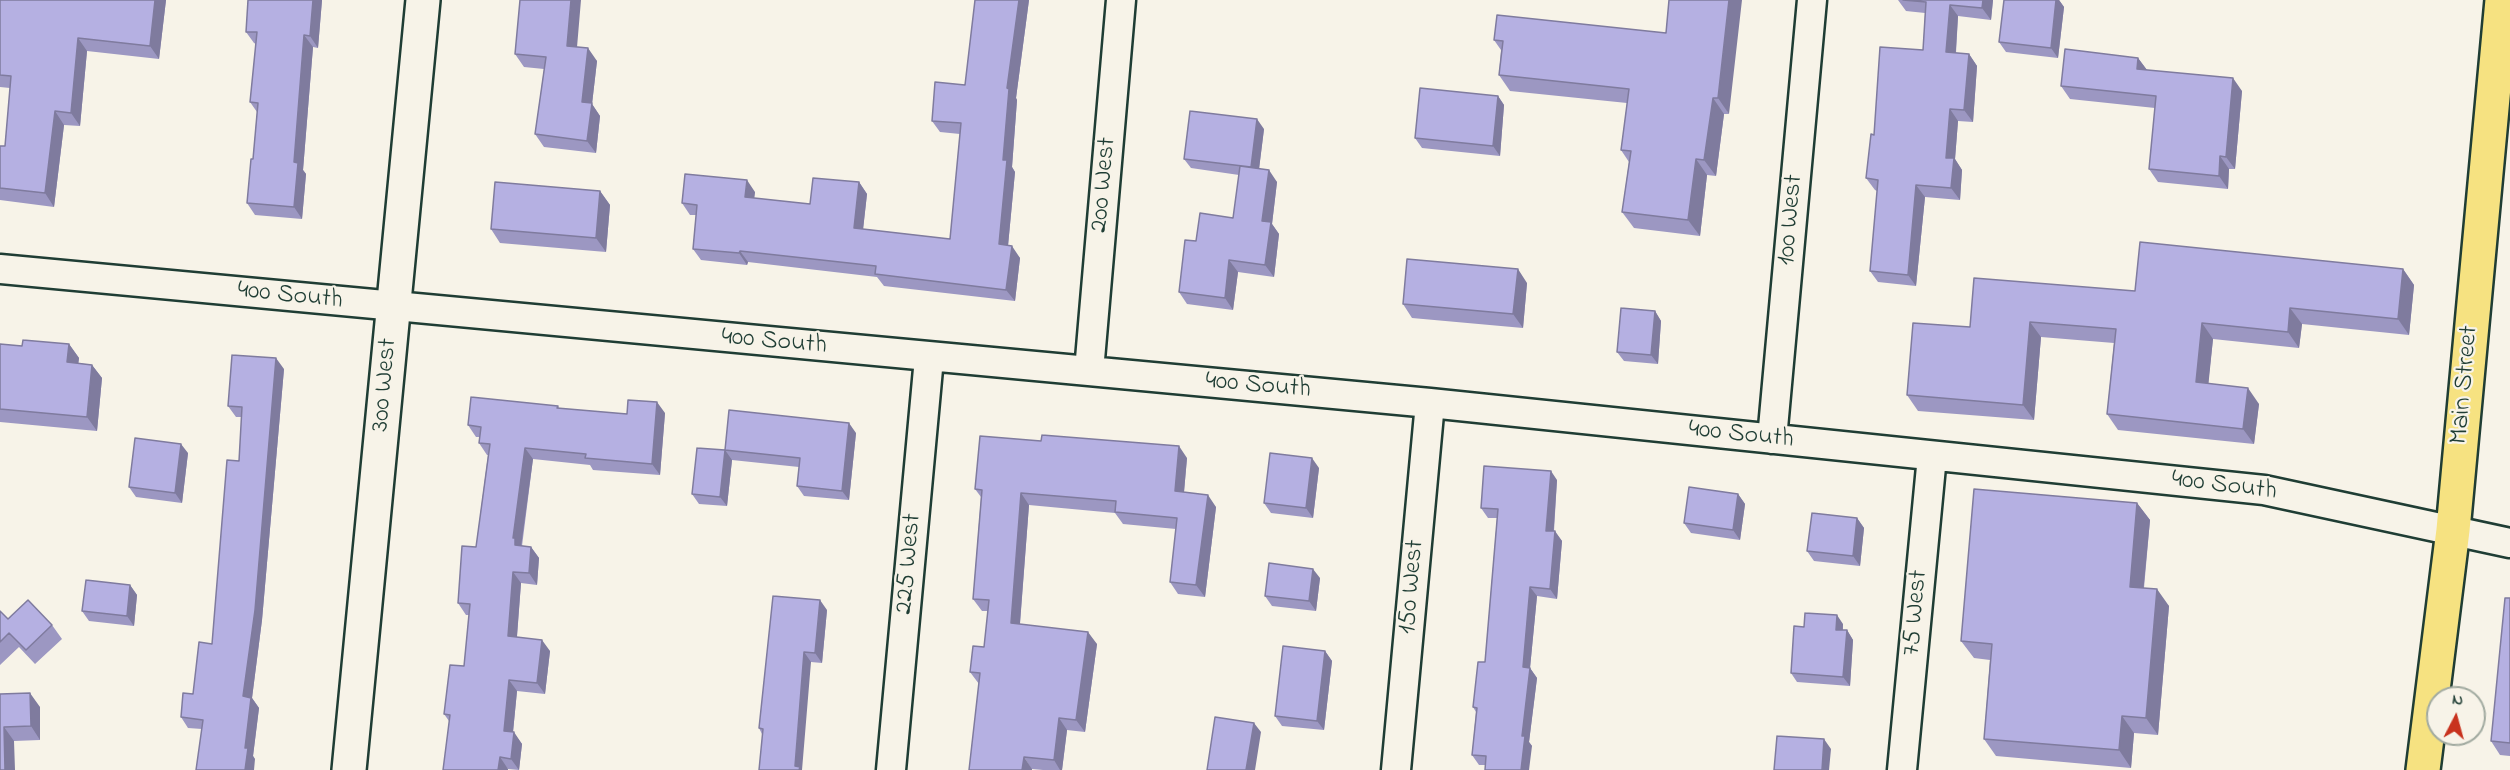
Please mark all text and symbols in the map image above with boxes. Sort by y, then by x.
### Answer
street label: 200 West [1085,136,1125,234]
street label: 100 West [1772,173,1812,267]
street label: 400 South [236,276,344,318]
street label: 400 South [720,323,828,363]
street label: Main Street [2445,324,2487,446]
street label: 300 West [366,337,406,433]
street label: 400 South [1204,367,1312,407]
street label: 400 South [1687,415,1795,457]
street label: 400 South [2170,465,2278,509]
street label: 225 West [890,512,930,616]
street label: 150 West [1393,539,1433,635]
street label: 75 West [1898,569,1936,657]
north arrow [2426,686,2486,746]
text: N [2451,688,2464,713]

